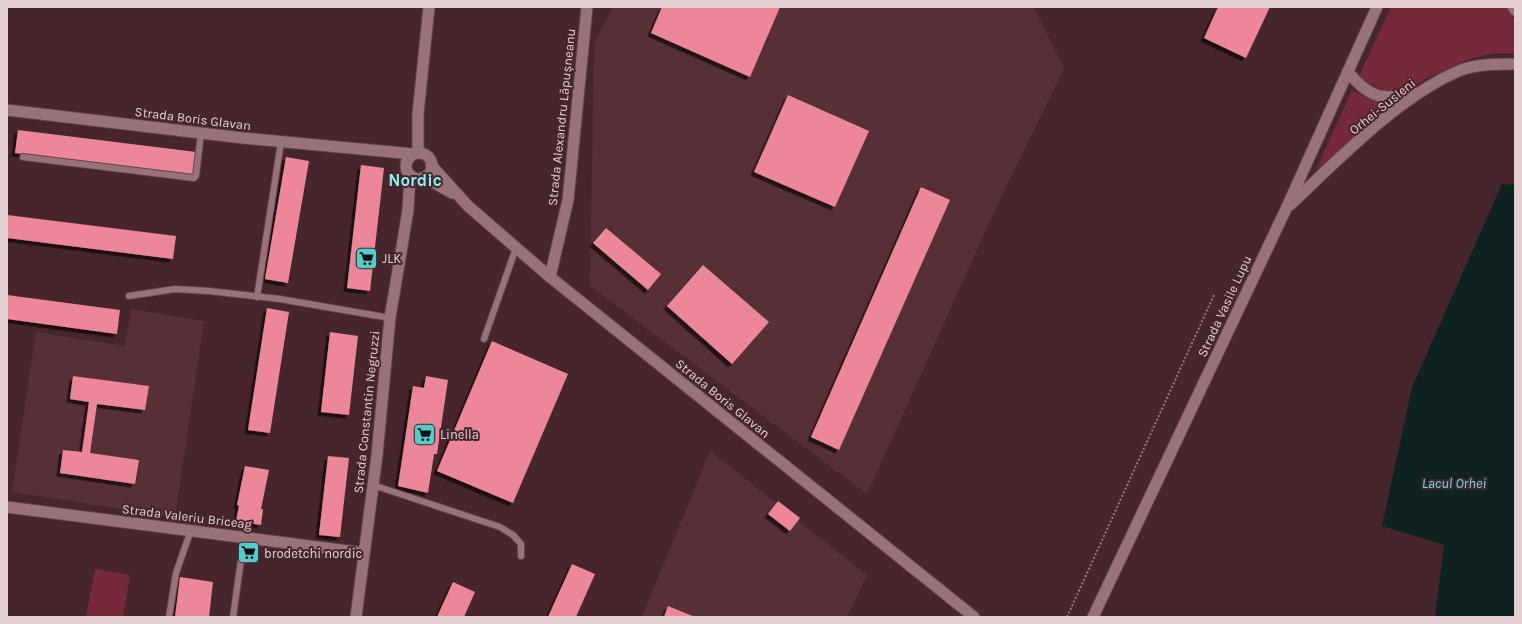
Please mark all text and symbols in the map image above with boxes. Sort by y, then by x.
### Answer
street label: Strada Alexandru Lăpușneanu [545,28,578,206]
street label: Orhei-Susleni [1346,75,1418,138]
street label: Strada Boris Glavan [134,104,252,133]
district label: Nordic [388,170,442,190]
supermarket icon: JLK [354,245,380,271]
place label: JLK [382,251,401,266]
street label: Strada Vasile Lupu [1194,253,1255,359]
street label: Strada Constantin Negruzzi [350,330,383,494]
street label: Strada Boris Glavan [673,356,773,441]
supermarket icon: Linella [412,421,438,447]
place label: Linella [440,427,479,442]
water label: Lacul Orhei [1422,475,1486,492]
street label: Strada Valeriu Briceag [121,501,254,532]
supermarket icon: brodetchi nordic [236,540,262,566]
place label: brodetchi nordic [264,546,362,561]

